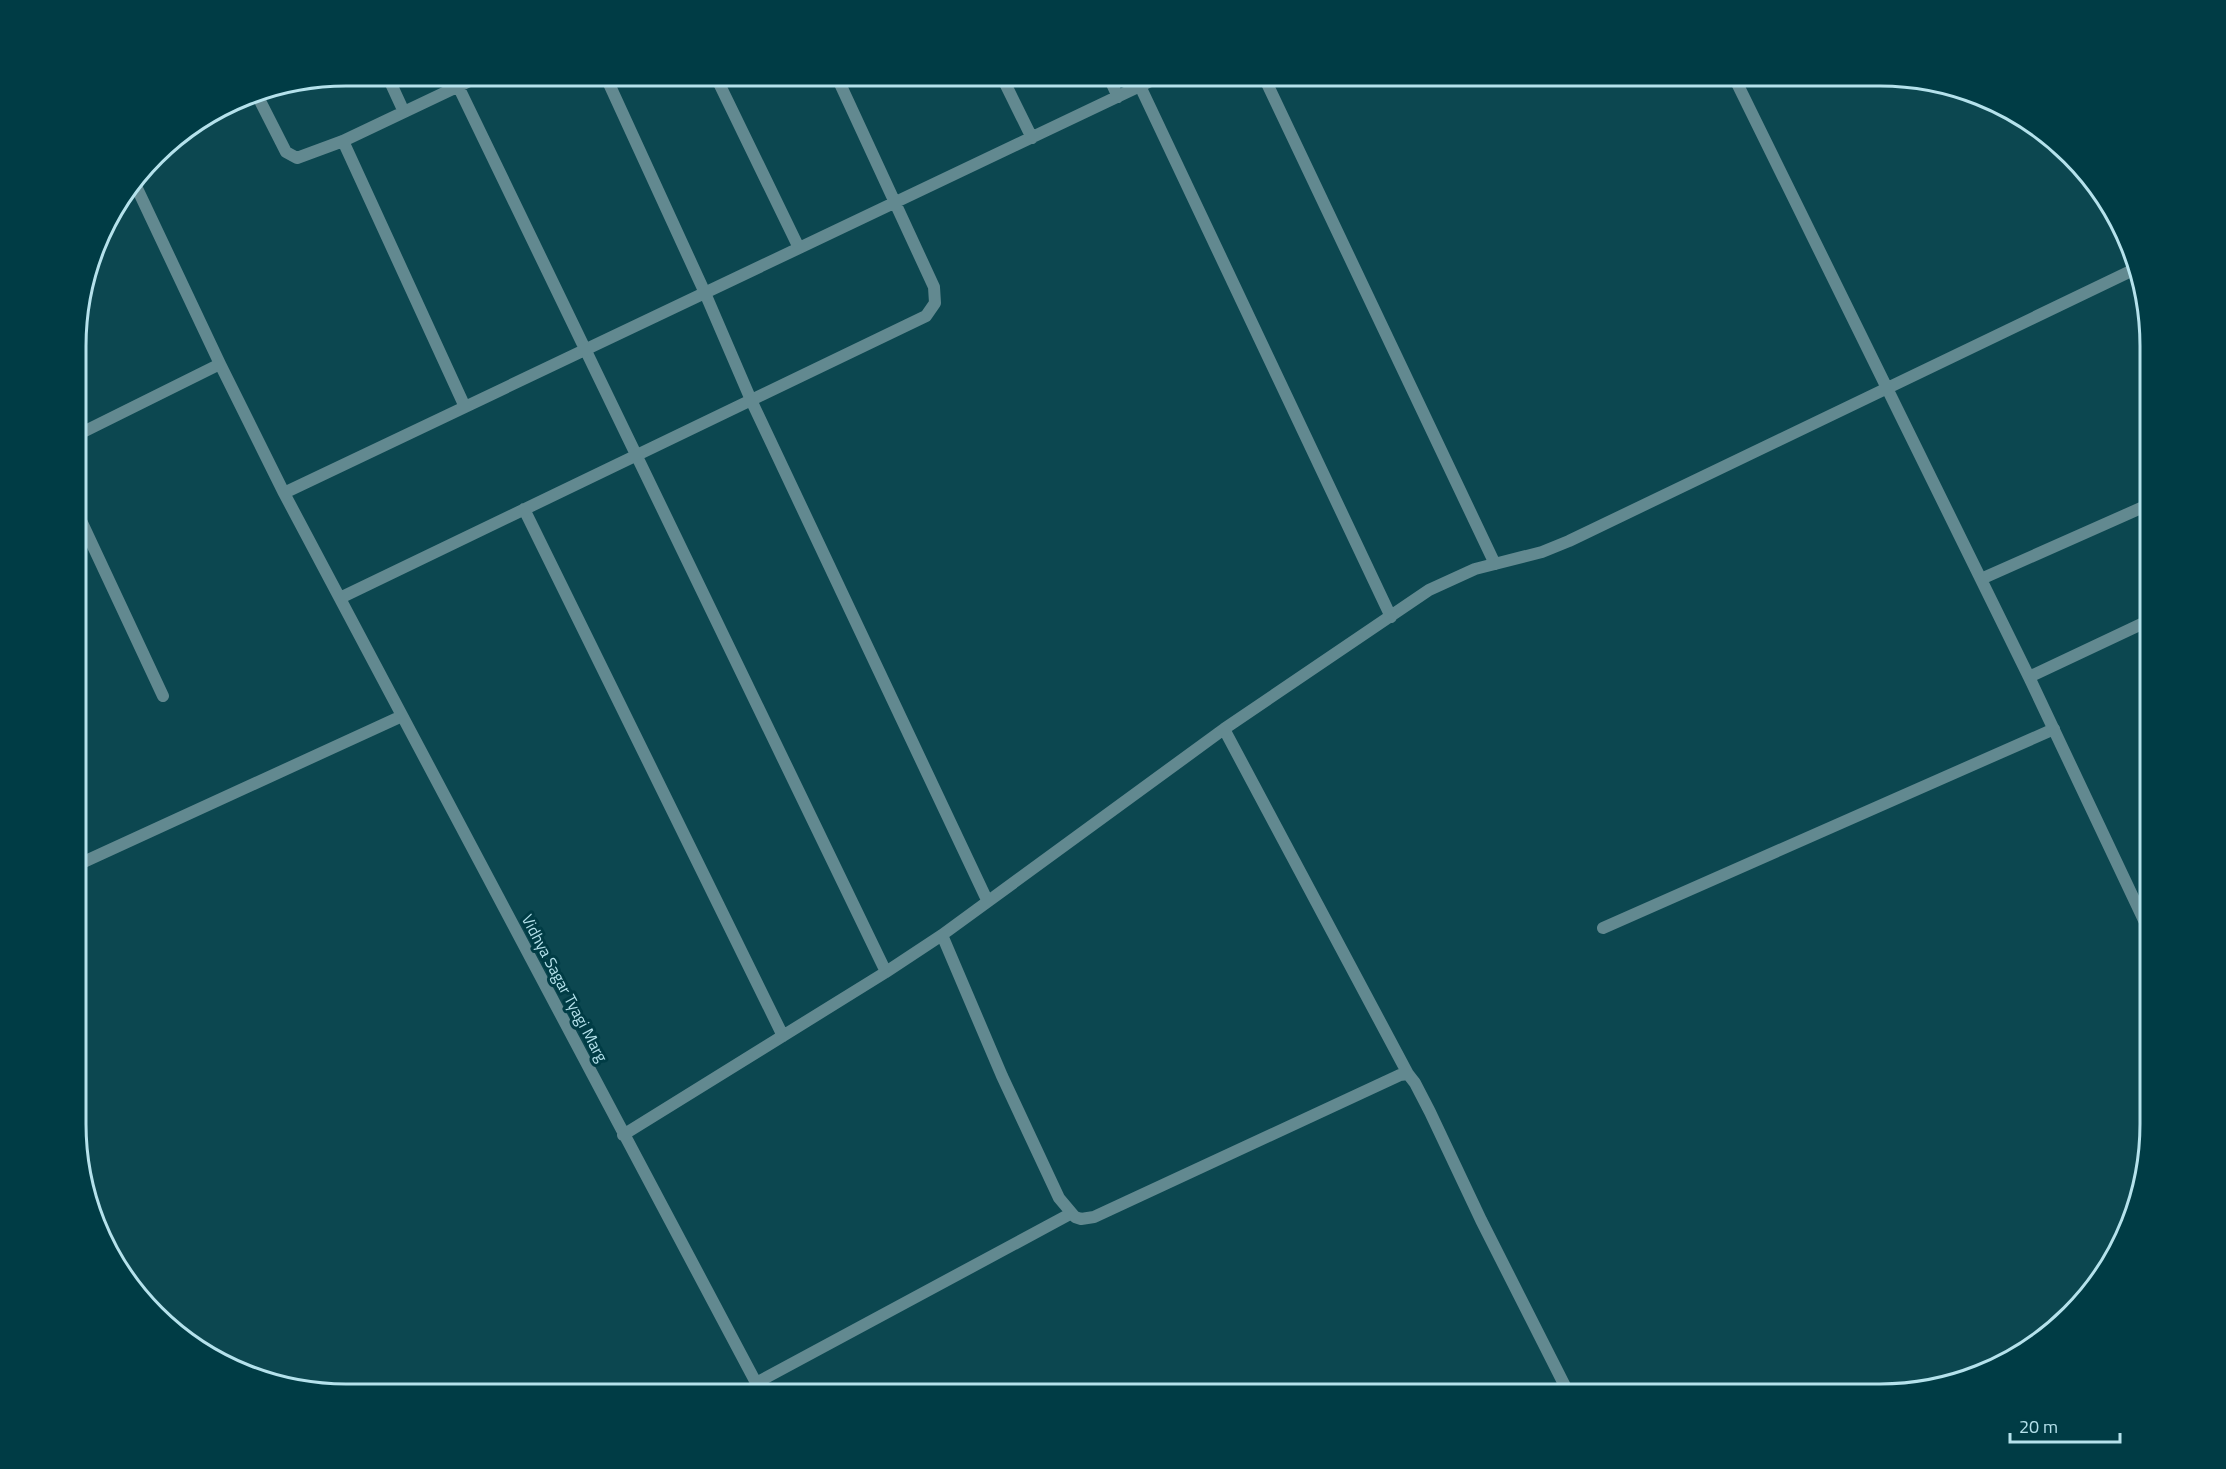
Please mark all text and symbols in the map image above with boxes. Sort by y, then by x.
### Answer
street label: Vidhya Sagar Tyagi Marg [516,910,614,1066]
scale bar [2010,1406,2120,1444]
text: 20 m [2019,1413,2058,1440]

